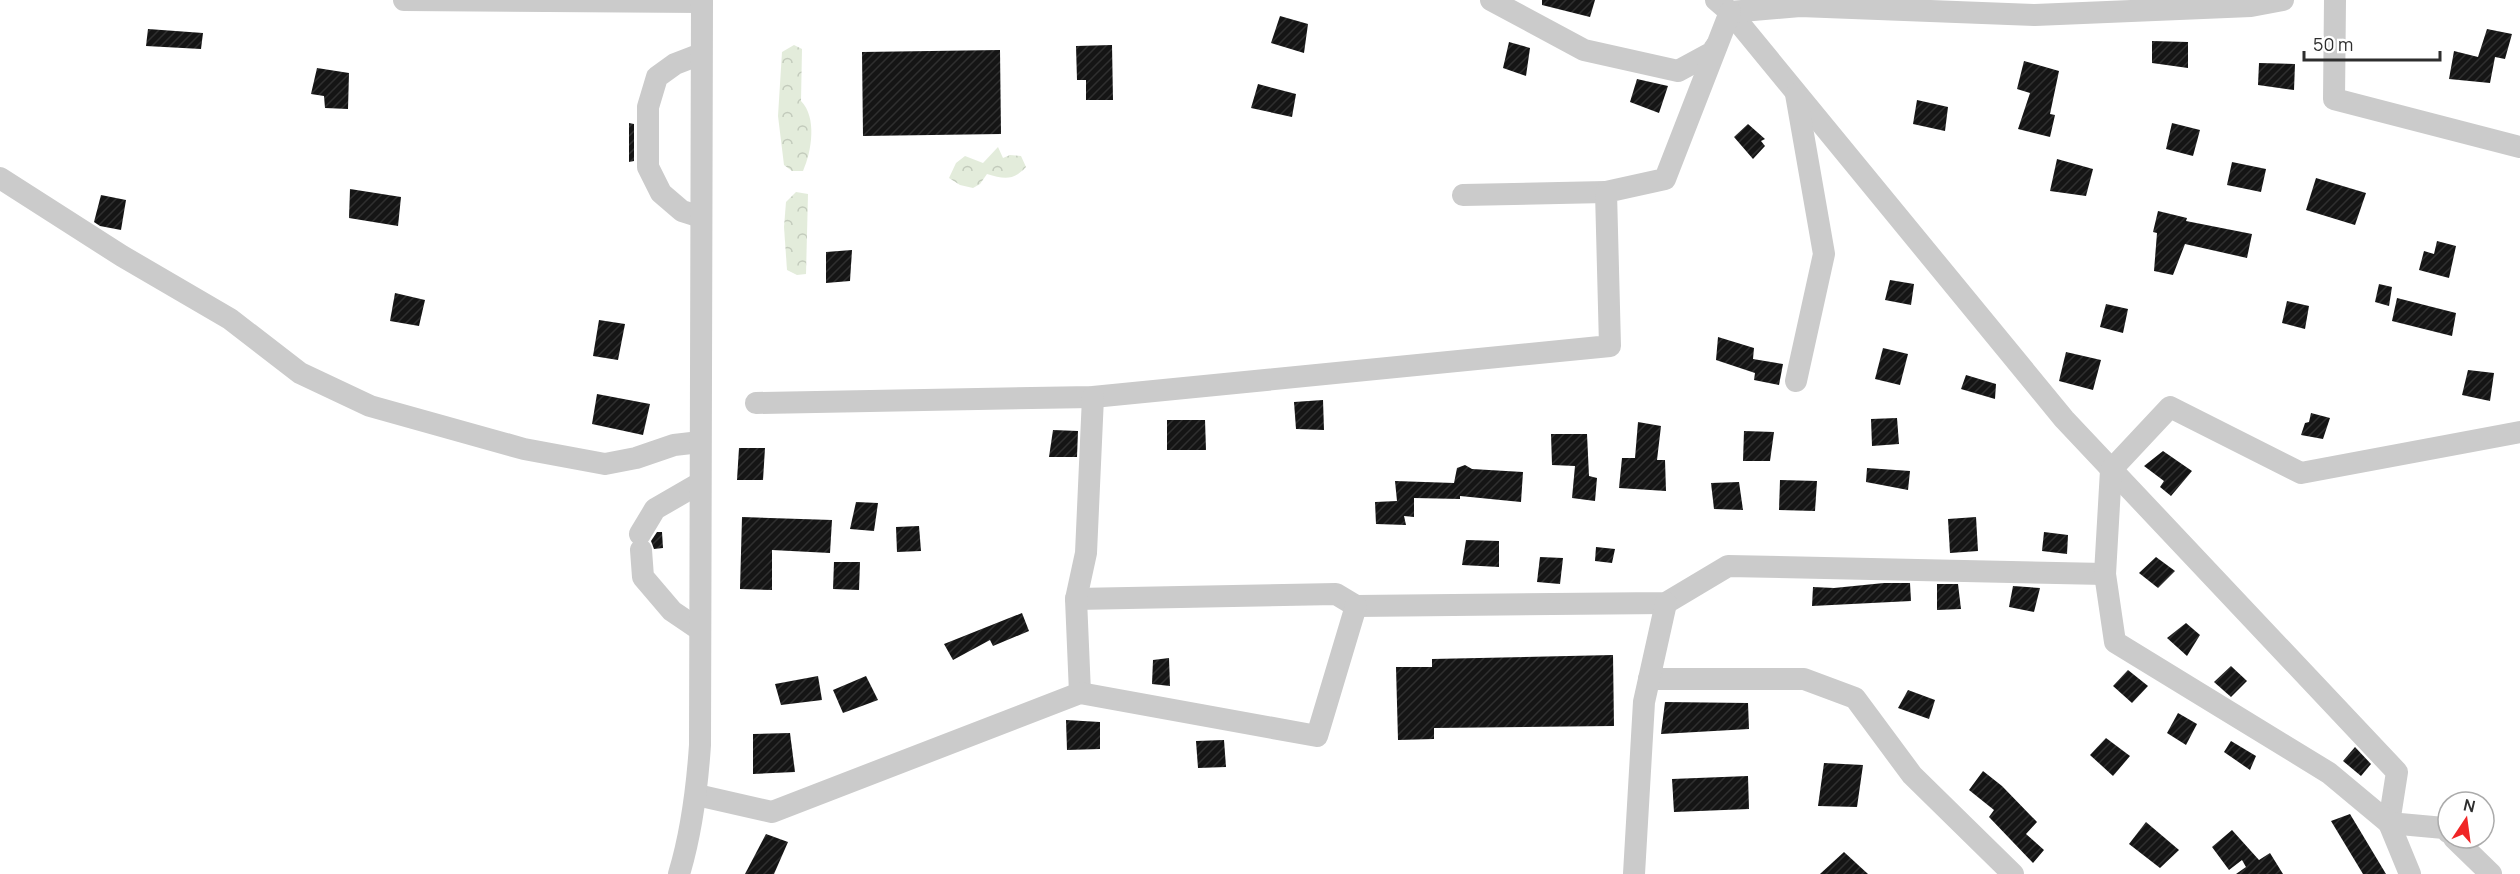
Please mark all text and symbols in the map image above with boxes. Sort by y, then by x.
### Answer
scale bar [2304,24,2440,62]
text: 50 m [2313,32,2353,56]
north arrow [2436,790,2496,850]
text: N [2461,793,2477,817]

